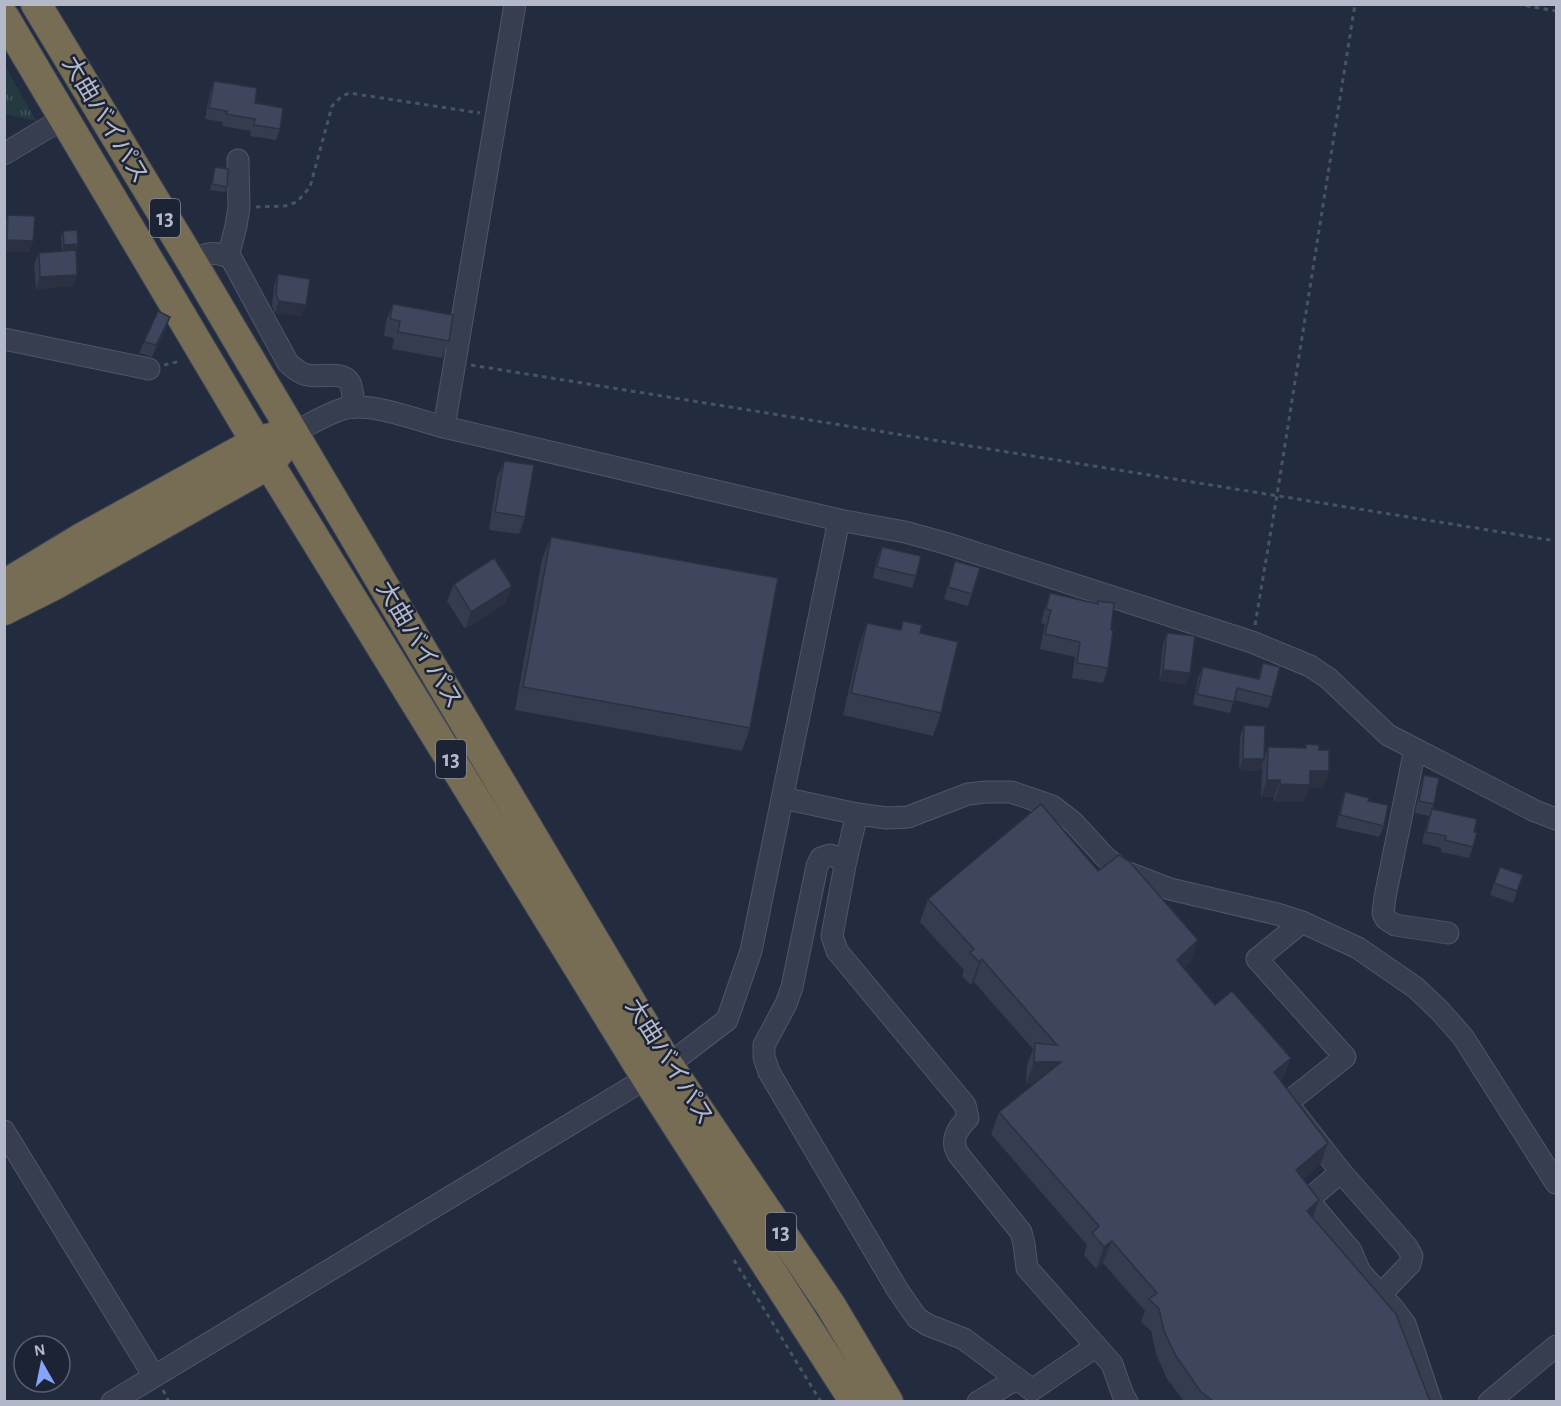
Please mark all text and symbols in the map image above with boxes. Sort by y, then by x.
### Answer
street label: 大曲バイパス [58,52,153,188]
road number: 13 [150,199,180,237]
street label: 大曲バイパス [372,577,467,713]
road number: 13 [436,740,466,778]
street label: 大曲バイパス [621,994,718,1129]
road number: 13 [766,1213,796,1251]
north arrow [12,1334,72,1394]
text: N [33,1341,47,1359]

